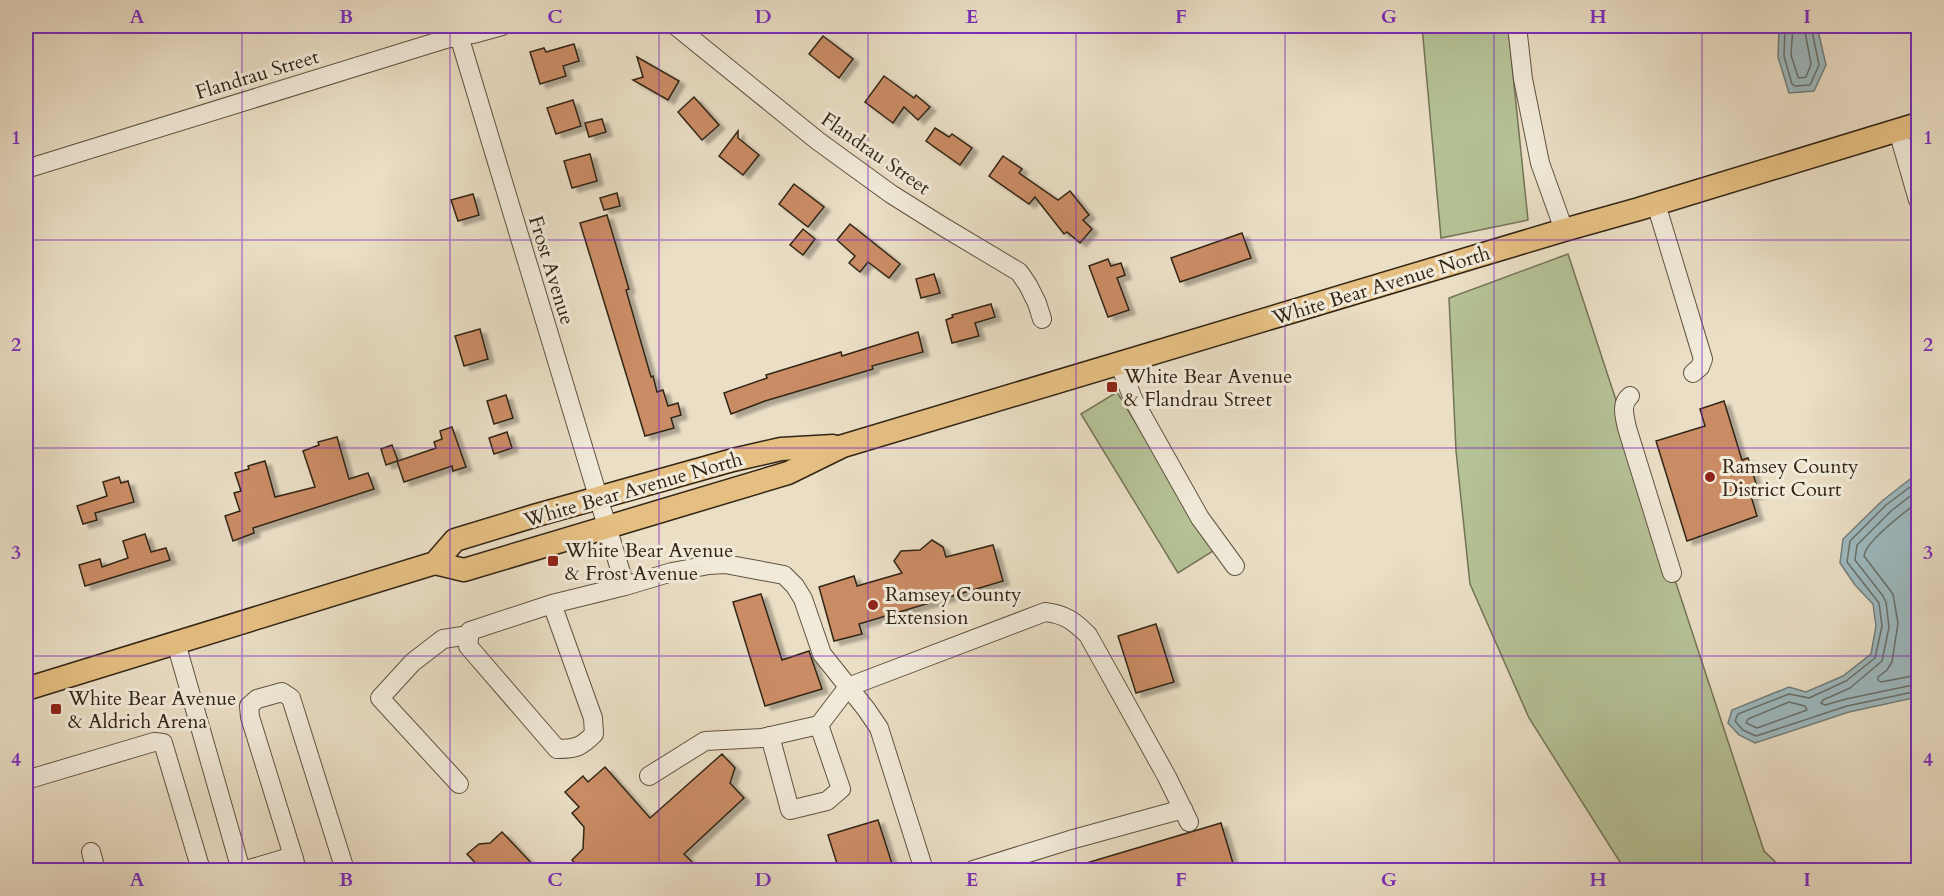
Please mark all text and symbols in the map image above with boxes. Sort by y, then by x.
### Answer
text: A [129,3,145,30]
text: B [339,3,353,30]
text: C [547,3,563,30]
text: D [754,3,772,30]
text: E [966,3,978,30]
text: F [1175,3,1187,30]
text: G [1381,3,1397,30]
text: H [1589,3,1607,30]
text: I [1803,3,1811,30]
street label: Flandrau Street [192,43,323,106]
street label: Flandrau Street [816,106,936,201]
text: 1 [11,124,21,151]
text: 1 [1923,124,1933,151]
street label: Frost Avenue [522,212,581,328]
street label: White Bear Avenue North [1268,240,1493,332]
text: 2 [11,331,21,358]
text: 2 [1923,331,1933,358]
place label: White Bear Avenue & Flandrau Street [1123,363,1292,413]
marker: White Bear Avenue & Flandrau Street [1105,380,1119,394]
street label: White Bear Avenue North [520,445,746,534]
place label: Ramsey County District Court [1722,453,1859,503]
marker: Ramsey County District Court [1703,470,1717,484]
place label: White Bear Avenue & Frost Avenue [564,537,733,587]
text: 3 [11,539,21,566]
text: 3 [1923,539,1933,566]
marker: White Bear Avenue & Frost Avenue [546,554,560,568]
place label: Ramsey County Extension [885,581,1022,631]
marker: Ramsey County Extension [866,598,880,612]
place label: White Bear Avenue & Aldrich Arena [67,685,236,735]
marker: White Bear Avenue & Aldrich Arena [49,702,63,716]
text: 4 [11,746,21,773]
text: 4 [1923,746,1933,773]
text: A [129,866,145,893]
text: B [339,866,353,893]
text: C [547,866,563,893]
text: D [754,866,772,893]
text: E [966,866,978,893]
text: F [1175,866,1187,893]
text: G [1381,866,1397,893]
text: H [1589,866,1607,893]
text: I [1803,866,1811,893]

